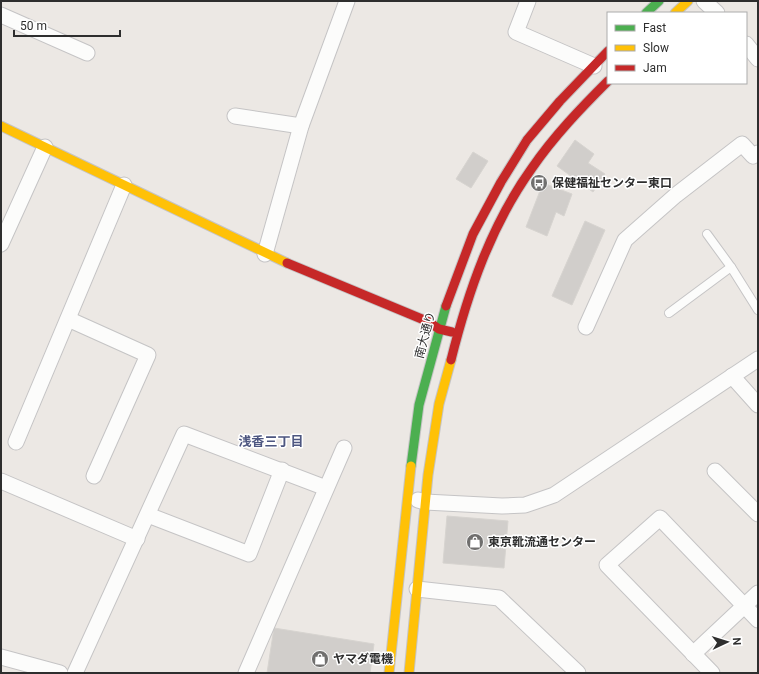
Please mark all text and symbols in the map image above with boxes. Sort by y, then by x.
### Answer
scale bar [14,12,120,38]
legend [607,12,747,84]
text: 50 m [20,19,47,33]
text: Fast [643,21,666,35]
text: Slow [643,41,669,55]
text: Jam [643,61,667,75]
bus stop icon: 保健福祉センター東口 [529,173,549,193]
place label: 保健福祉センター東口 [552,176,672,190]
street label: 南大通り [412,310,438,360]
district label: 浅香三丁目 [238,434,304,449]
shop icon: 東京靴流通センター [465,532,485,552]
place label: 東京靴流通センター [488,535,596,549]
north arrow [707,622,747,662]
text: N [730,637,743,646]
shop icon: ヤマダ電機 [310,649,330,669]
place label: ヤマダ電機 [333,652,393,666]

